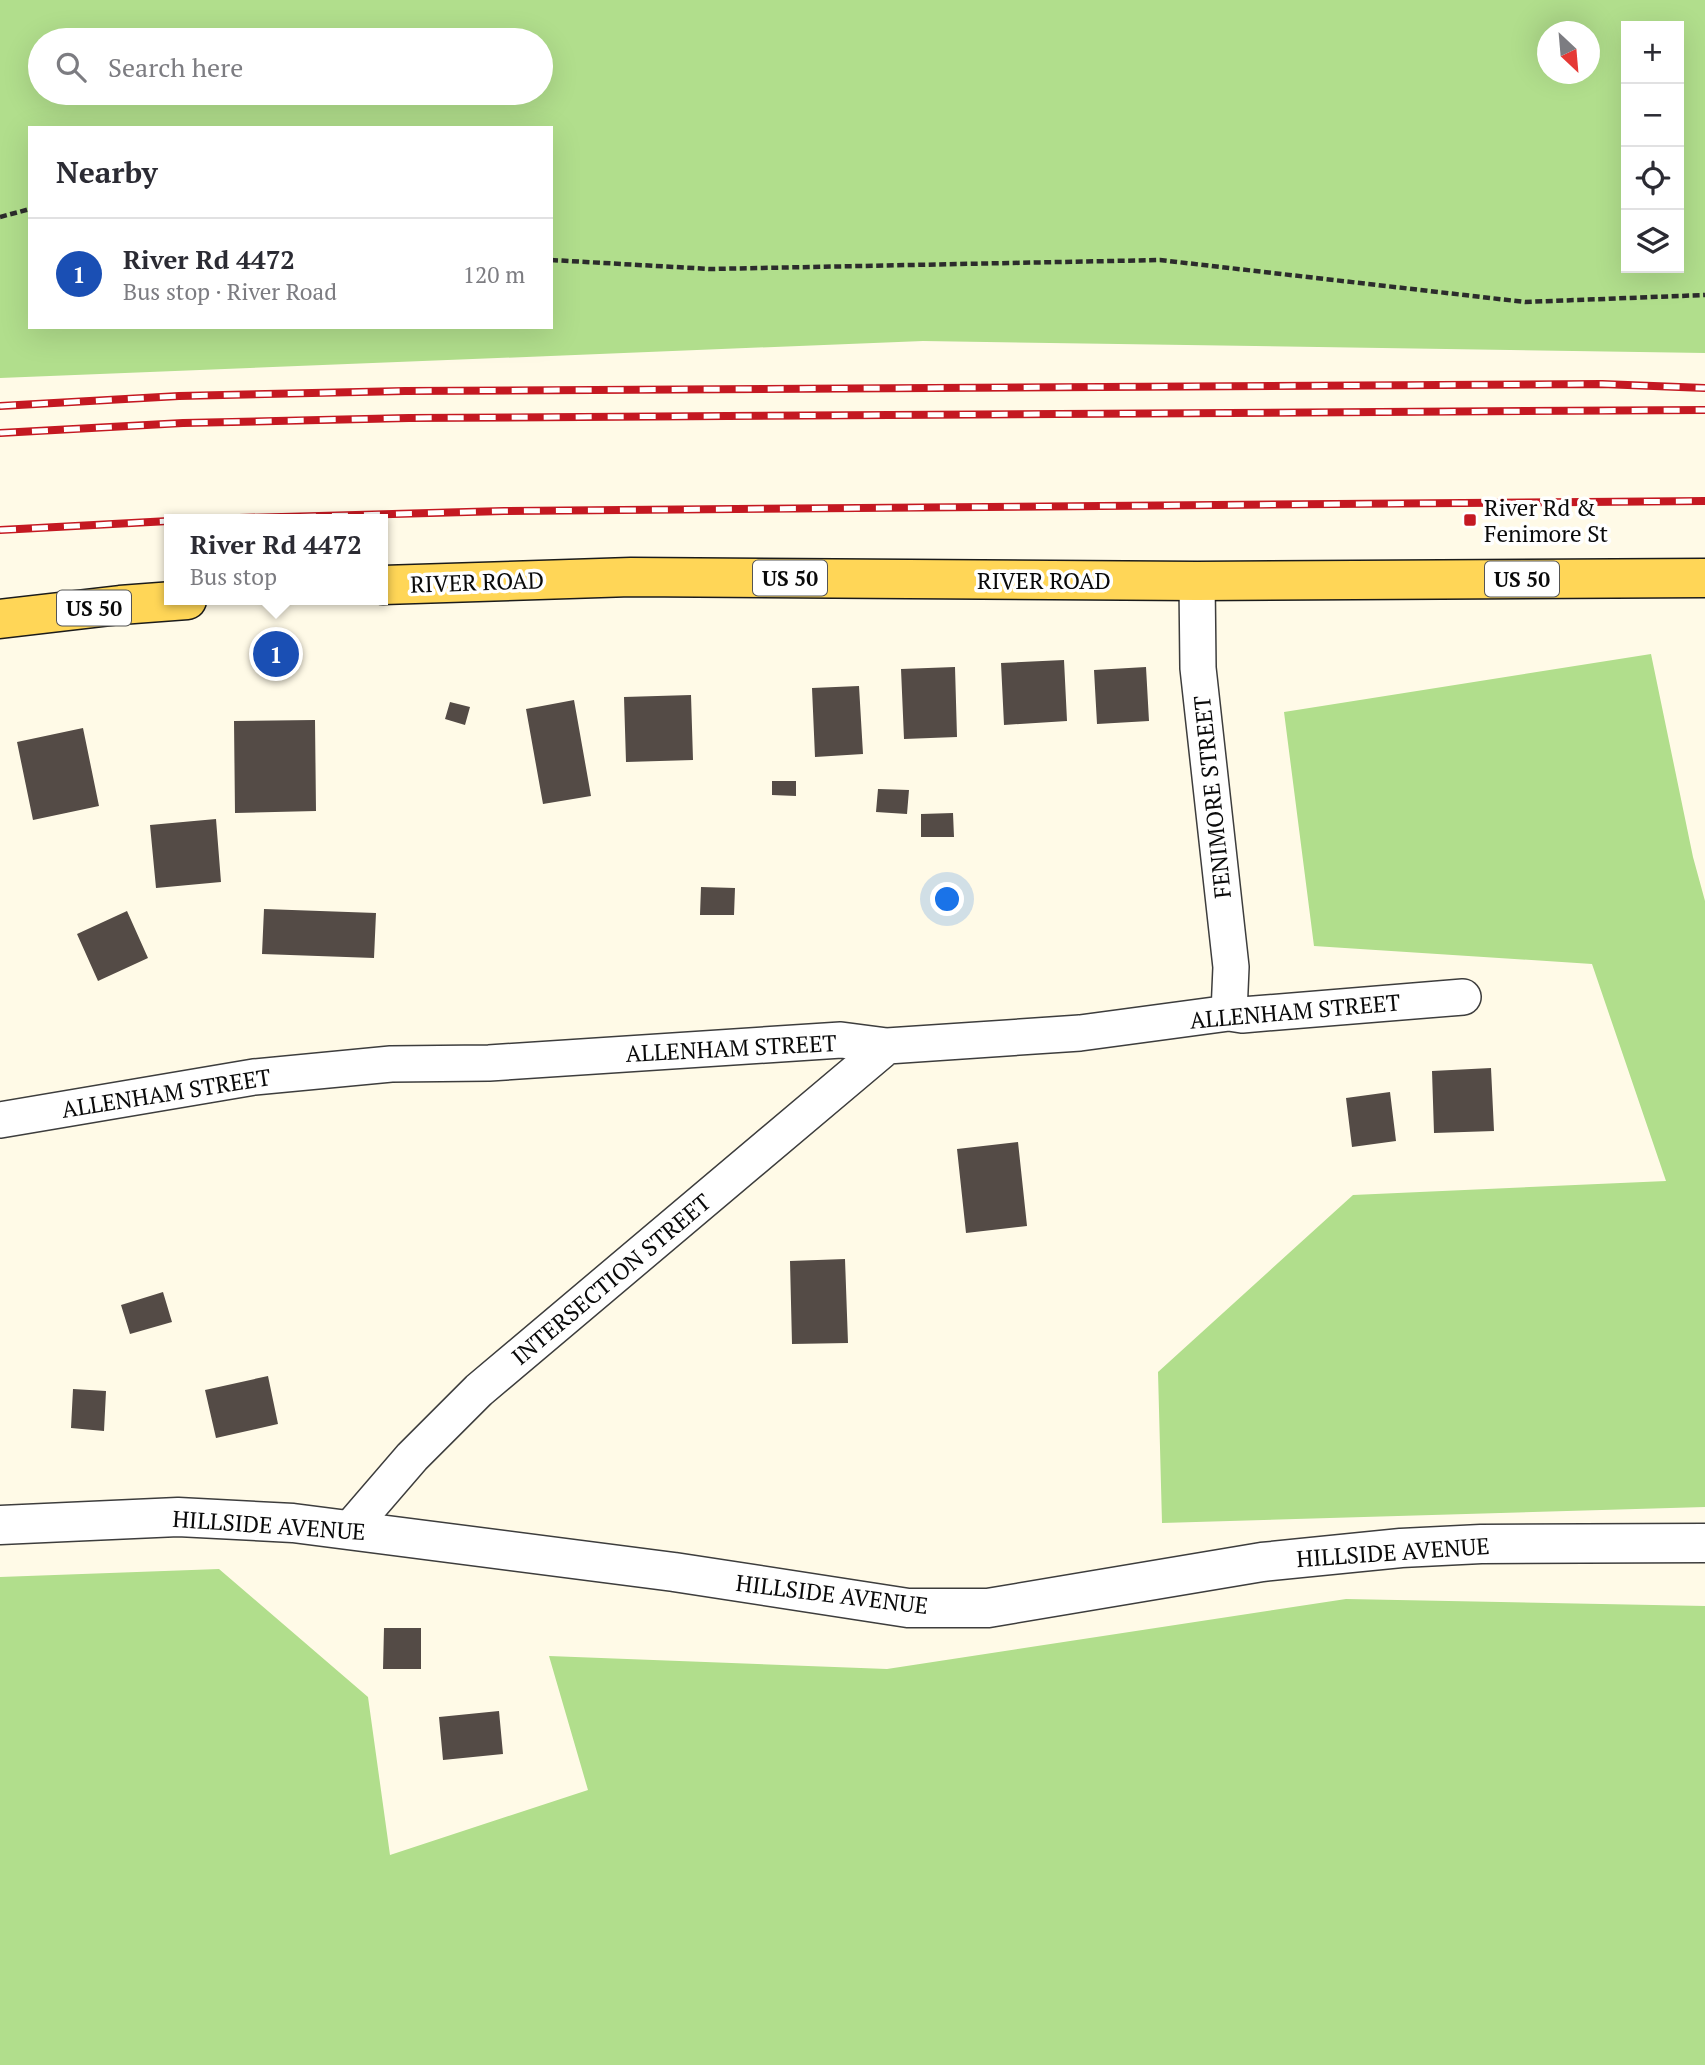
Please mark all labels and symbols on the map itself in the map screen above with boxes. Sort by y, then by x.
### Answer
north arrow [1537,21,1600,84]
place label: River Rd & Fenimore St [1484,492,1609,549]
marker: River Rd & Fenimore St [1462,512,1478,528]
road number: US 50 [753,560,827,596]
road number: US 50 [1485,562,1559,596]
street label: RIVER ROAD [410,564,544,600]
street label: RIVER ROAD [977,565,1111,596]
road number: US 50 [57,590,131,626]
pin: 1 [253,628,299,680]
street label: FENIMORE STREET [1186,694,1238,900]
your location [930,882,964,916]
street label: ALLENHAM STREET [1188,986,1402,1036]
street label: ALLENHAM STREET [625,1027,837,1069]
street label: ALLENHAM STREET [59,1061,273,1125]
street label: INTERSECTION STREET [505,1186,717,1372]
street label: HILLSIDE AVENUE [171,1503,367,1547]
street label: HILLSIDE AVENUE [1295,1530,1491,1574]
street label: HILLSIDE AVENUE [734,1567,930,1621]

